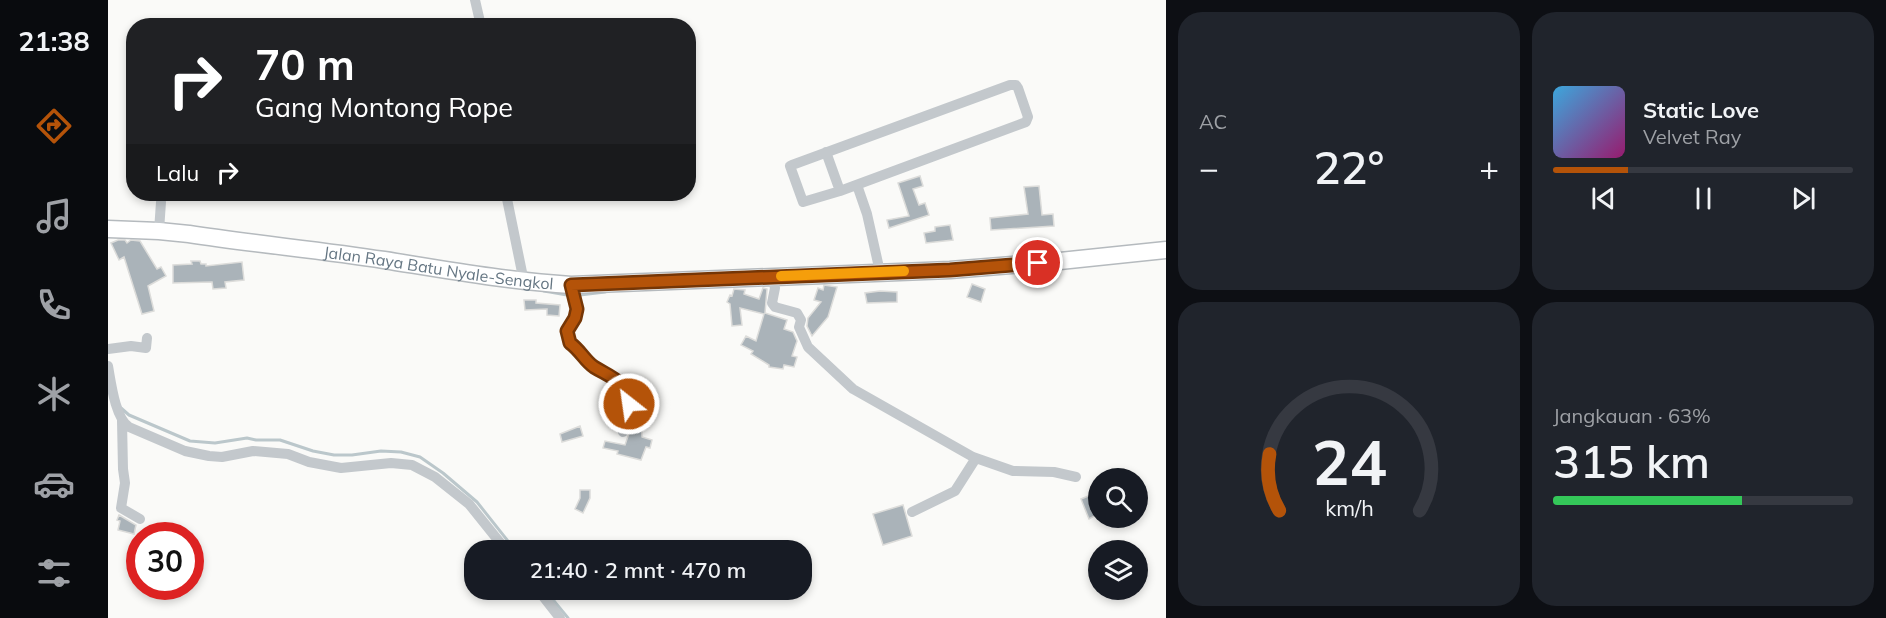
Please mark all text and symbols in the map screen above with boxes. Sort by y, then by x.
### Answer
text: 21:38 [18,24,90,58]
text: 70 m [255,38,355,91]
icon: right [156,42,234,120]
text: Gang Montong Rope [255,90,513,124]
text: Static Love [1643,96,1759,124]
icon: directions [33,105,75,147]
text: AC [1199,109,1227,134]
text: Velvet Ray [1643,124,1741,149]
text: 22° [1314,139,1384,195]
text: − [1199,147,1219,188]
text: + [1479,147,1499,188]
icon: right [211,156,244,189]
text: Lalu [156,159,199,187]
icon: previous [1587,182,1620,215]
icon: pause [1687,182,1720,215]
icon: next [1787,182,1820,215]
icon: music [33,195,75,237]
pin [1012,237,1063,288]
street label: Jalan Raya Batu Nyale-Sengkol [322,242,554,294]
icon: arrive [1021,246,1054,279]
icon: phone [33,284,75,326]
position arrow [597,372,661,436]
icon: climate [33,373,75,415]
text: Jangkauan · 63% [1553,403,1711,428]
text: 24 [1312,422,1386,501]
text: 315 km [1553,433,1710,489]
icon: car [33,463,75,505]
map controls [1088,468,1148,600]
button: search [1088,468,1148,528]
text: km/h [1325,494,1373,521]
speed limit sign: 30 [126,522,204,600]
button: layers [1088,540,1148,600]
icon: filters [33,552,75,594]
text: 21:40 · 2 mnt · 470 m [530,556,746,584]

